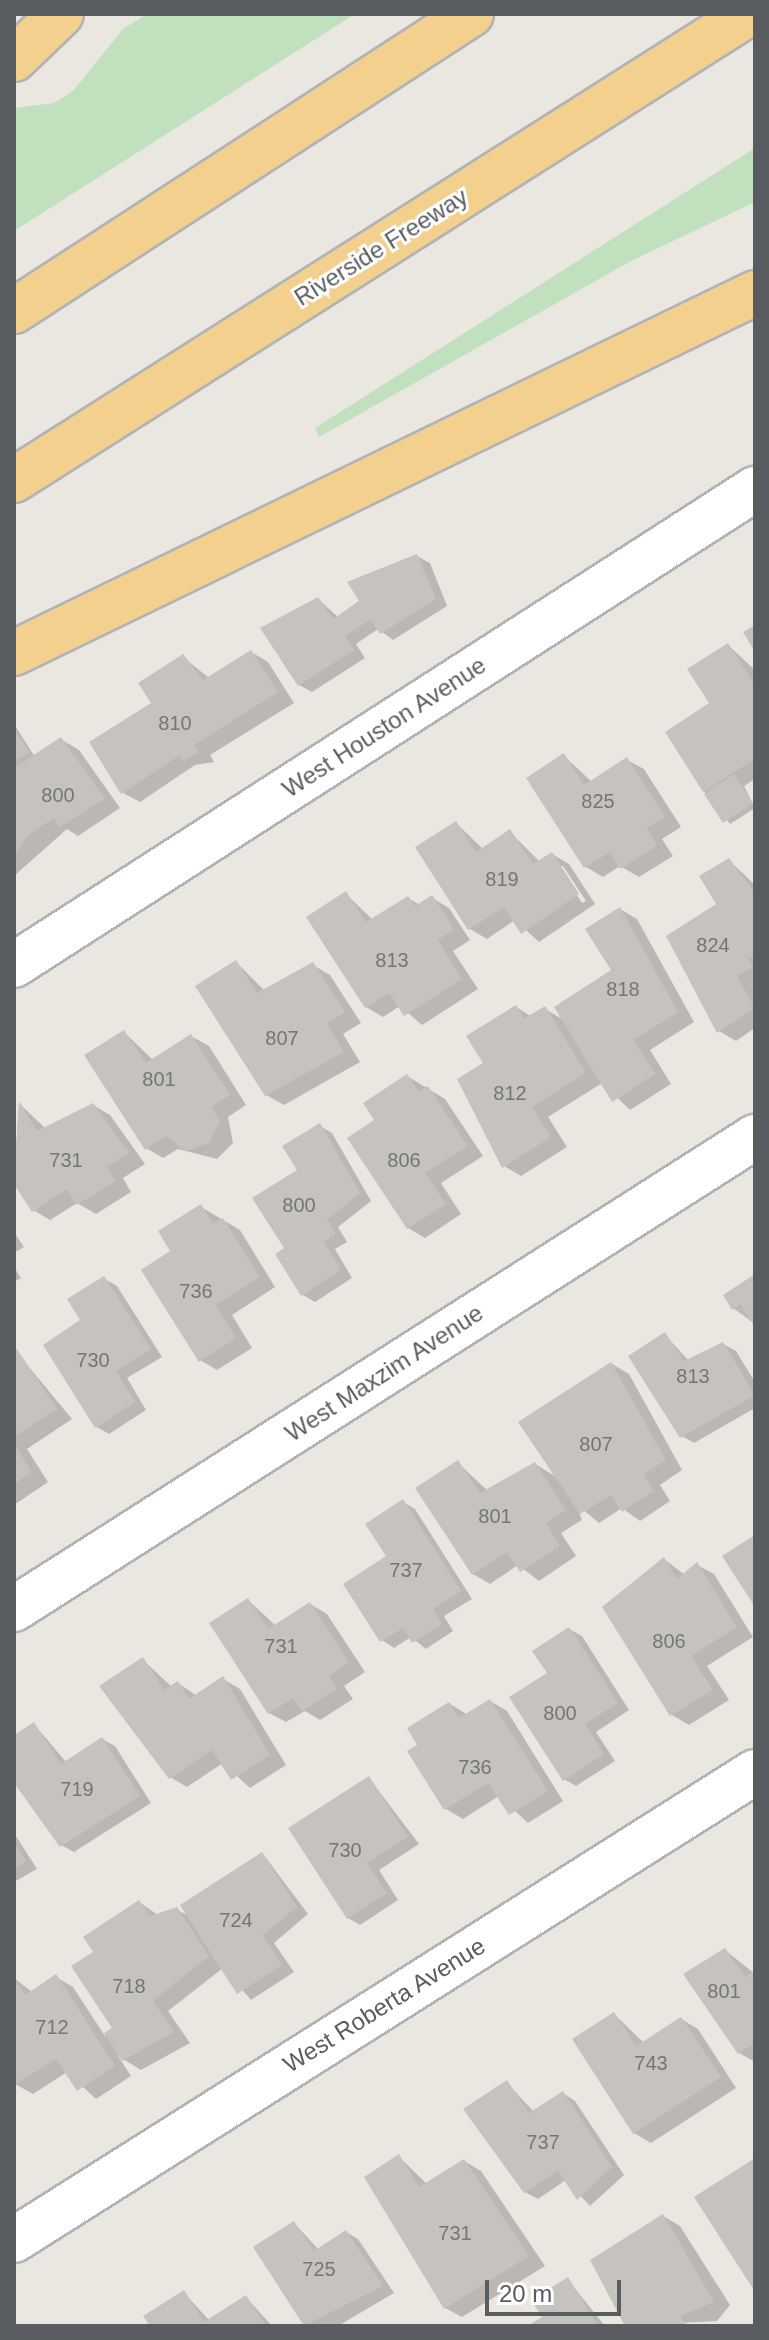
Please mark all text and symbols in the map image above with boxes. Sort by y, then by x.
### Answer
street label: Riverside Freeway [289,182,473,312]
street label: West Houston Avenue [276,650,492,804]
house number: 810 [158,711,192,735]
house number: 800 [41,783,75,807]
house number: 825 [581,789,615,813]
house number: 819 [485,867,519,891]
house number: 824 [696,933,730,957]
house number: 813 [375,948,409,972]
house number: 818 [606,977,640,1001]
house number: 807 [265,1026,299,1050]
house number: 801 [142,1067,176,1091]
house number: 812 [493,1081,527,1105]
house number: 731 [49,1148,83,1172]
house number: 806 [387,1148,421,1172]
house number: 800 [282,1193,316,1217]
house number: 736 [179,1279,213,1303]
street label: West Maxzim Avenue [279,1298,489,1448]
house number: 730 [76,1348,110,1372]
house number: 813 [676,1364,710,1388]
house number: 807 [579,1432,613,1456]
house number: 801 [478,1504,512,1528]
house number: 737 [389,1558,423,1582]
house number: 806 [652,1629,686,1653]
house number: 731 [264,1634,298,1658]
house number: 800 [543,1701,577,1725]
house number: 736 [458,1755,492,1779]
house number: 719 [60,1777,94,1801]
house number: 730 [328,1838,362,1862]
house number: 724 [219,1908,253,1932]
street label: West Roberta Avenue [277,1931,491,2079]
house number: 718 [112,1974,146,1998]
house number: 801 [707,1979,741,2003]
house number: 712 [35,2015,69,2039]
house number: 743 [634,2051,668,2075]
house number: 737 [526,2130,560,2154]
house number: 731 [438,2221,472,2245]
house number: 725 [302,2257,336,2281]
scale bar [489,2264,625,2314]
text: 20 m [499,2280,552,2307]

